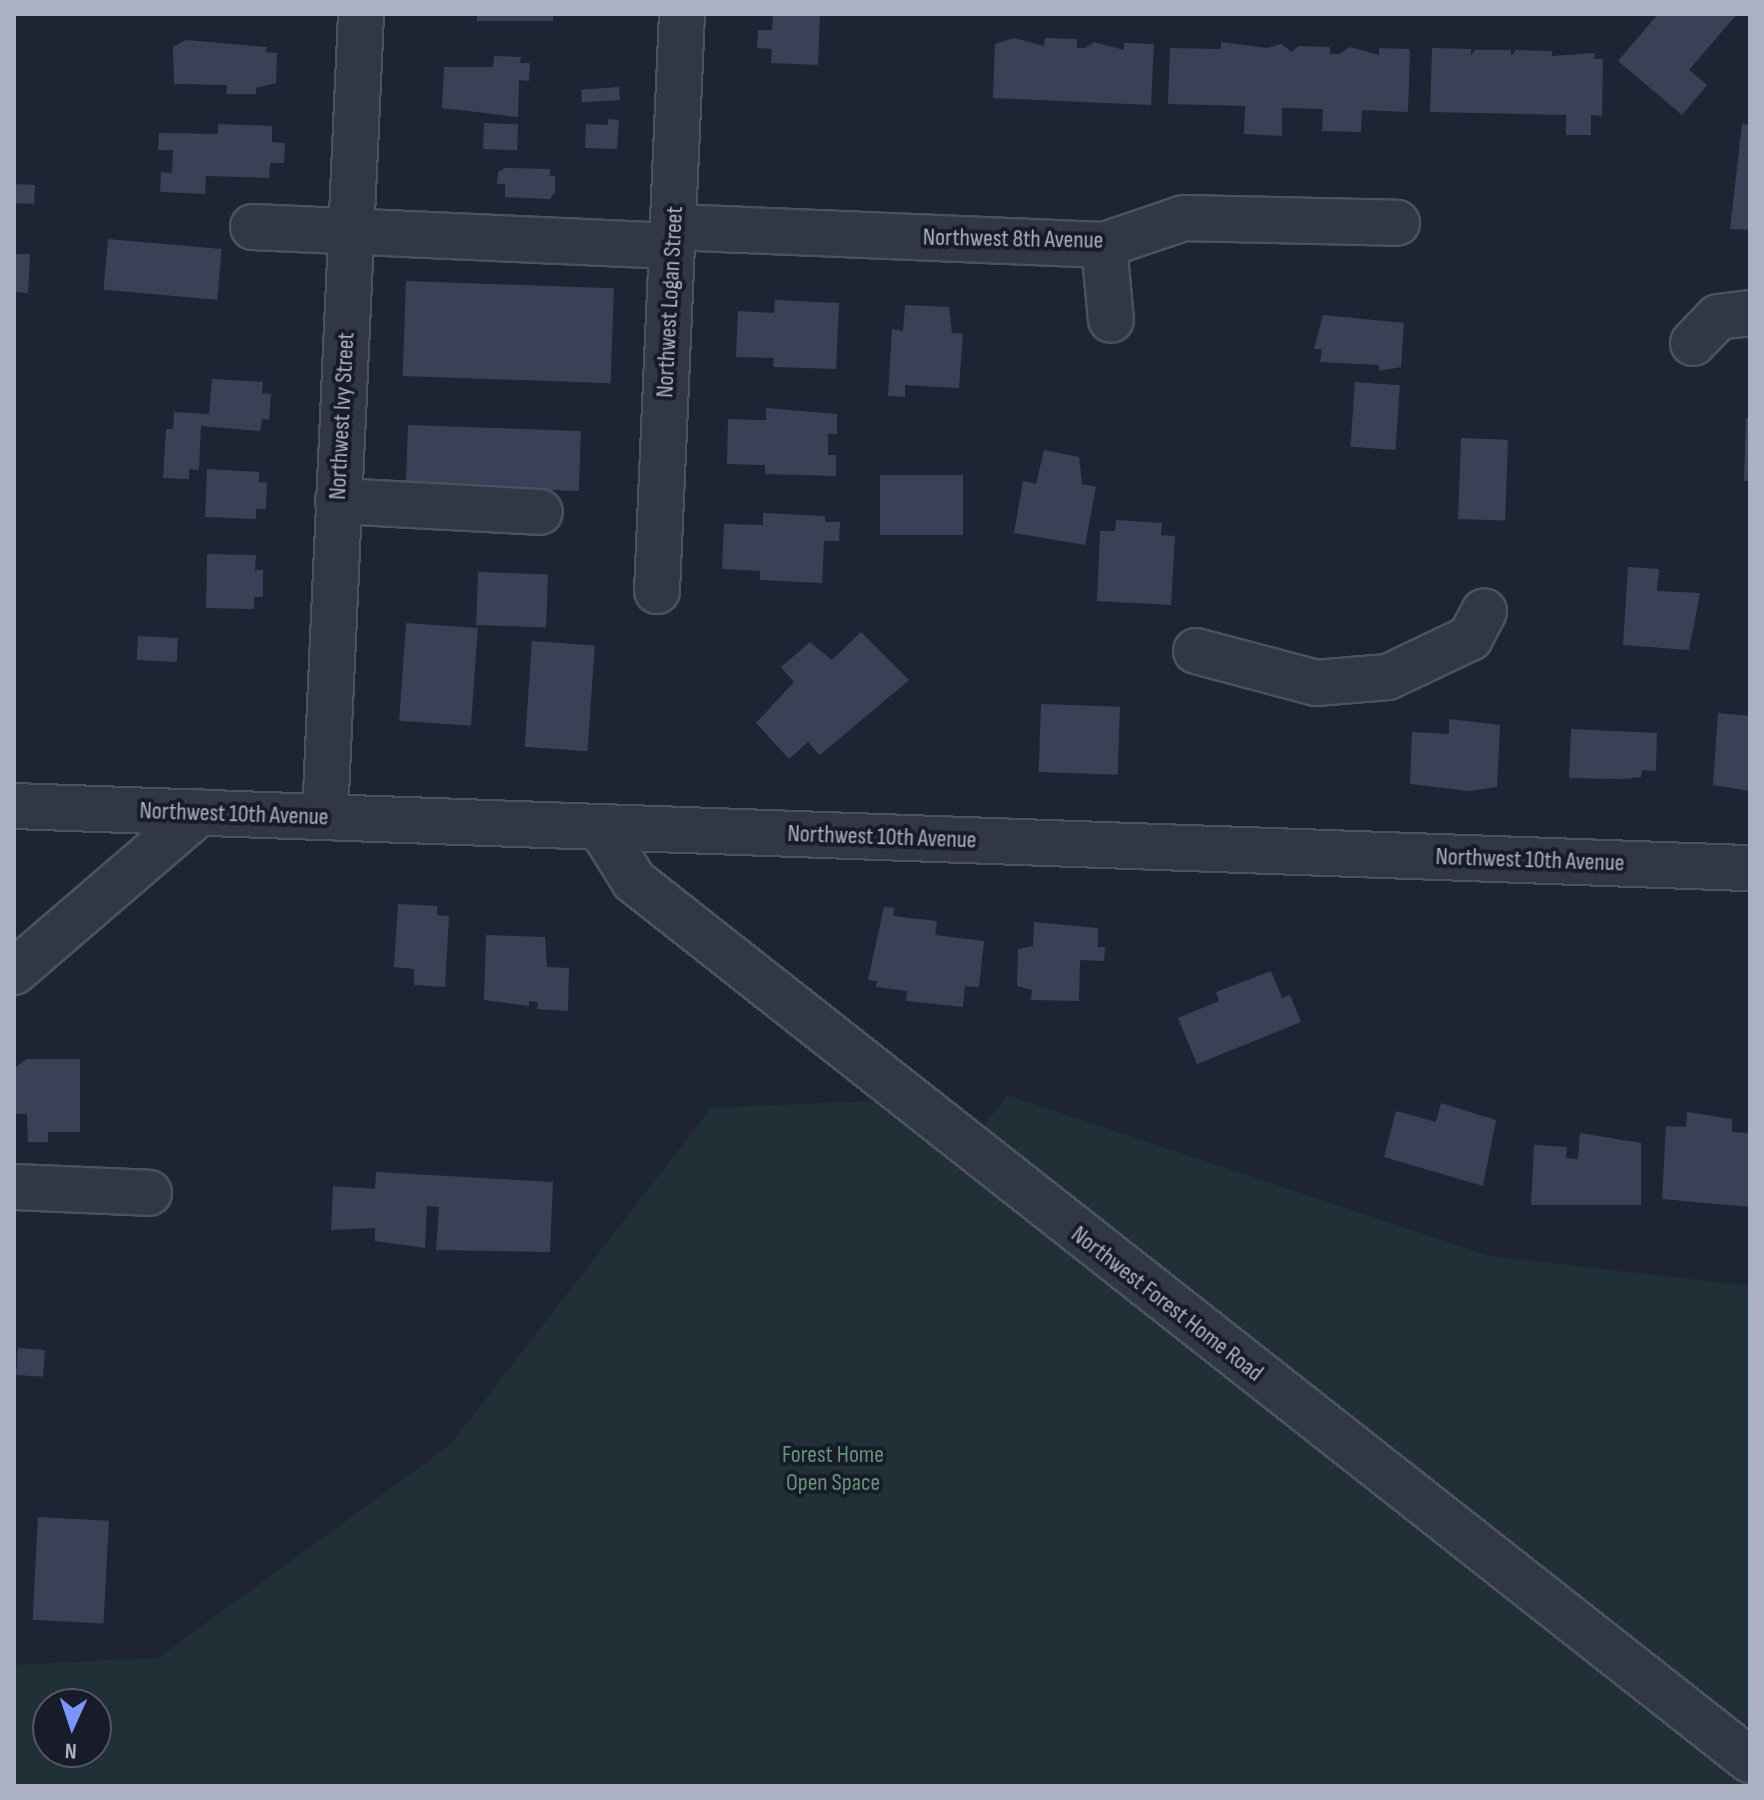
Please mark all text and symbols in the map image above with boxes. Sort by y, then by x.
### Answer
street label: Northwest Logan Street [651,206,689,398]
street label: Northwest 8th Avenue [923,223,1103,255]
street label: Northwest Ivy Street [323,332,361,500]
street label: Northwest 10th Avenue [139,796,329,832]
street label: Northwest 10th Avenue [787,819,977,855]
street label: Northwest 10th Avenue [1435,842,1625,878]
street label: Northwest Forest Home Road [1065,1220,1269,1388]
park label: Forest Home Open Space [782,1441,884,1497]
north arrow [32,1688,112,1768]
text: N [64,1737,77,1764]

